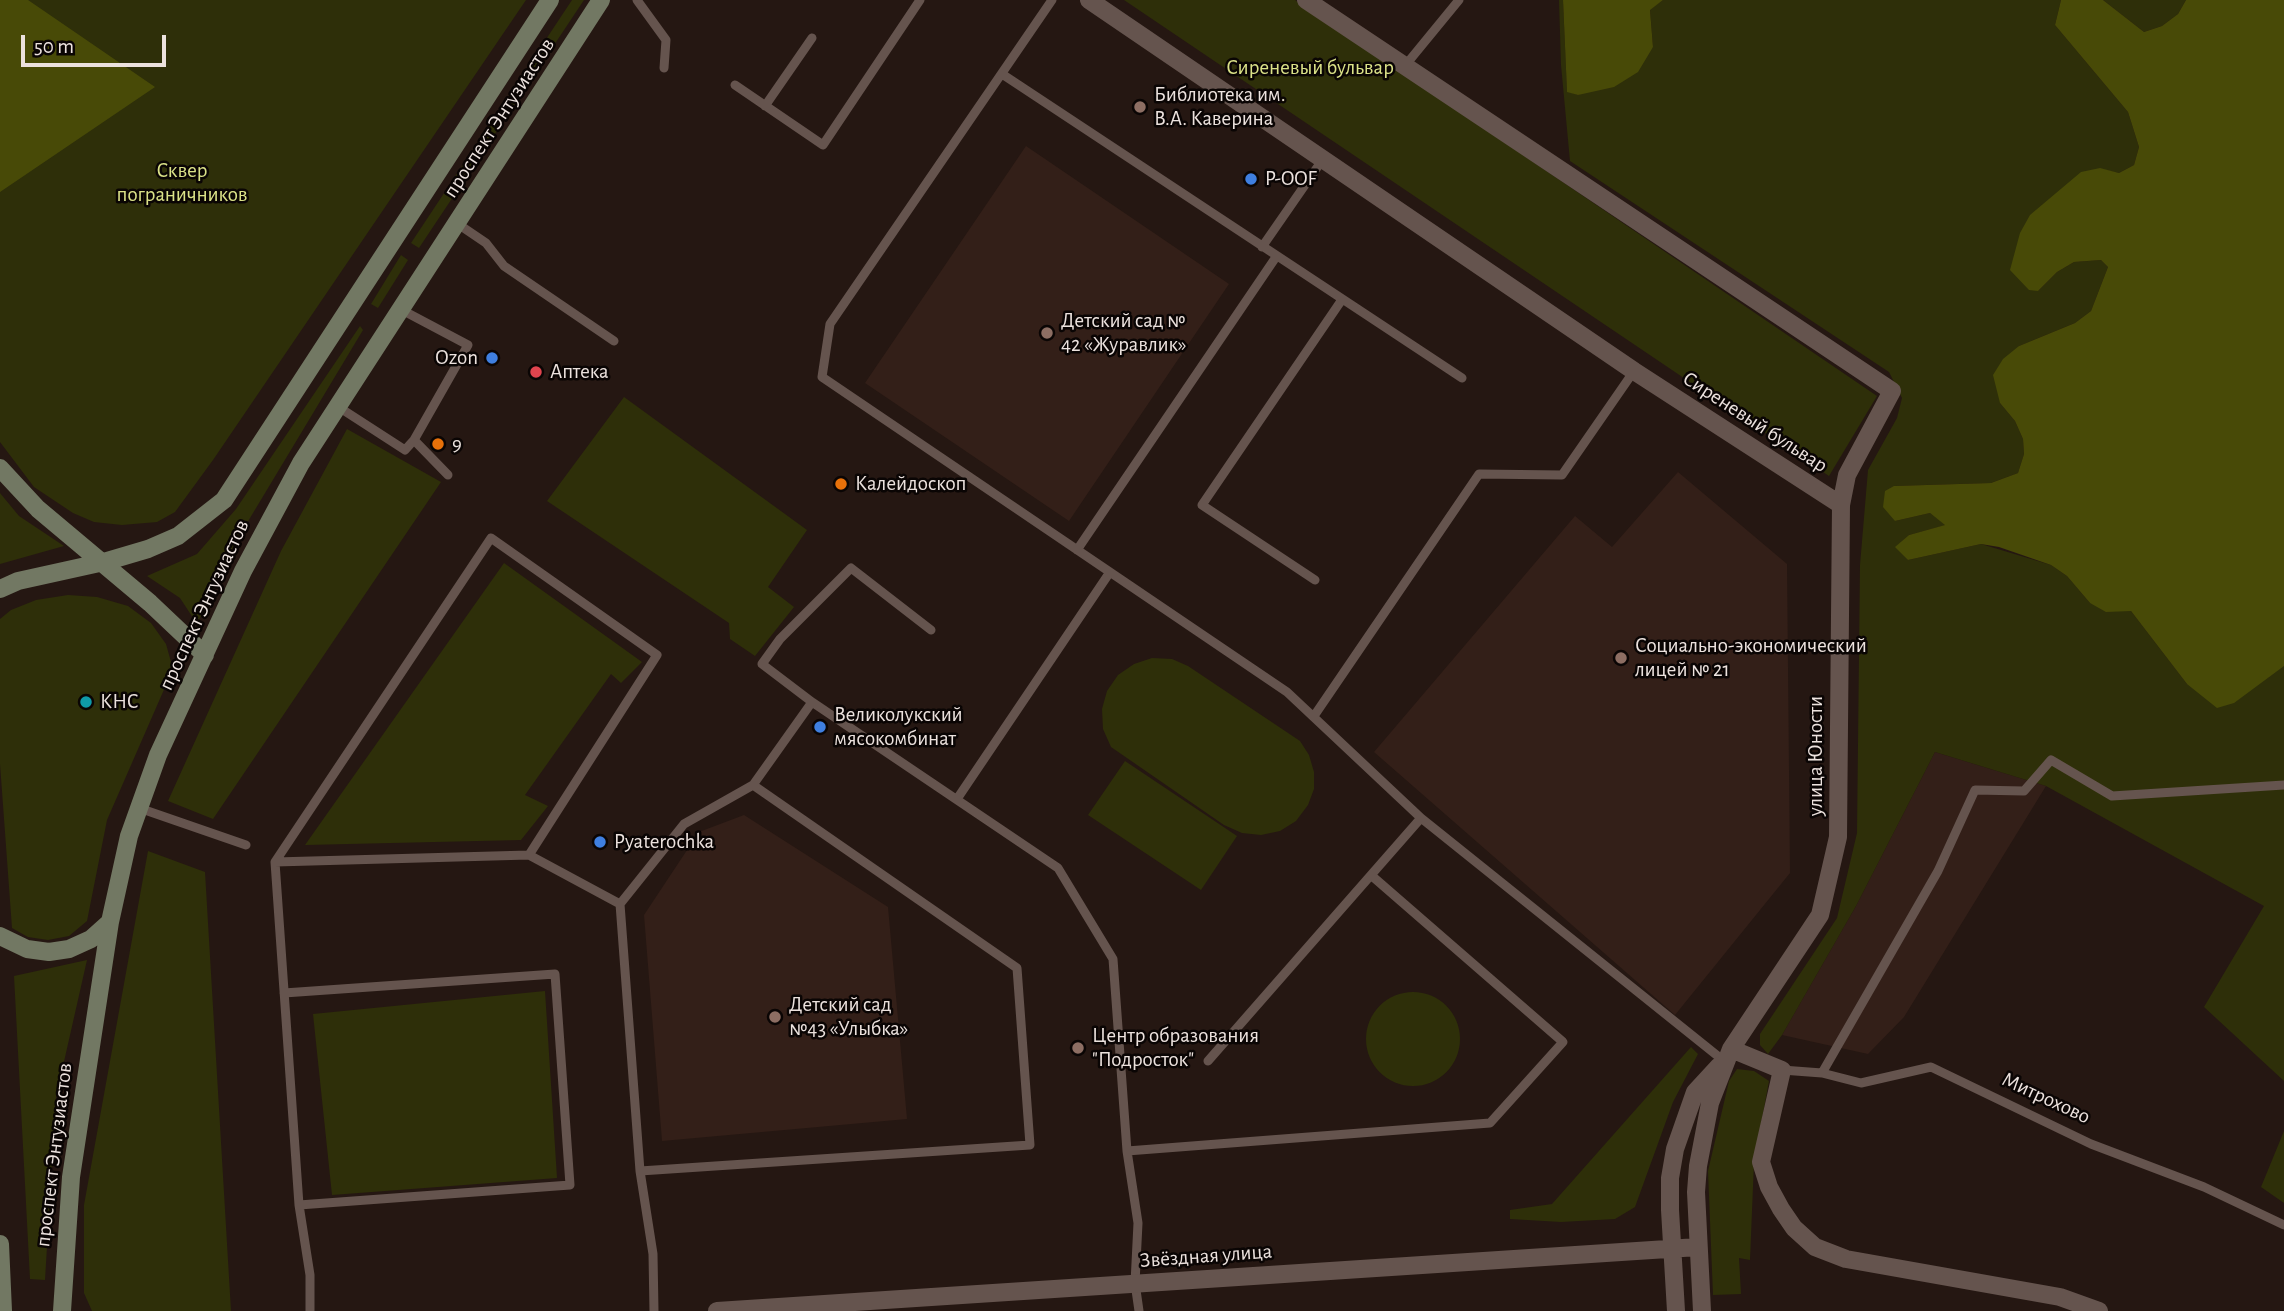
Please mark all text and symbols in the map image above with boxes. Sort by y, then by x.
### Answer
scale bar [24,21,170,65]
street label: проспект Энтузиастов [438,33,560,203]
text: 50 m [34,36,74,57]
park label: Сиреневый бульвар [1226,55,1394,81]
place label: Библиотека им. В.А. Каверина [1154,82,1286,132]
marker: Библиотека им. В.А. Каверина [1132,99,1148,115]
park label: Сквер пограничников [117,158,247,208]
place label: P-OOF [1265,166,1317,192]
marker: P-OOF [1243,171,1259,187]
place label: Детский сад № 42 «Журавлик» [1061,308,1186,358]
marker: Детский сад № 42 «Журавлик» [1039,325,1055,341]
place label: Ozon [435,345,478,371]
marker: Ozon [484,350,500,366]
place label: Аптека [550,359,609,385]
marker: Аптека [528,364,544,380]
street label: Сиреневый бульвар [1678,366,1832,478]
place label: 9 [452,431,462,457]
marker: 9 [430,436,446,452]
place label: Калейдоскоп [855,471,966,497]
marker: Калейдоскоп [833,476,849,492]
street label: проспект Энтузиастов [153,516,255,694]
place label: Социально-экономический лицей № 21 [1635,633,1867,683]
marker: Социально-экономический лицей № 21 [1613,650,1629,666]
place label: КНС [100,689,139,715]
marker: КНС [78,694,94,710]
street label: улица Юности [1803,696,1829,816]
place label: Великолукский мясокомбинат [834,702,963,752]
marker: Великолукский мясокомбинат [812,719,828,735]
place label: Pyaterochka [614,829,714,855]
marker: Pyaterochka [592,834,608,850]
place label: Детский сад №43 «Улыбка» [789,992,908,1042]
marker: Детский сад №43 «Улыбка» [767,1009,783,1025]
place label: Центр образования "Подросток" [1092,1023,1259,1073]
marker: Центр образования "Подросток" [1070,1040,1086,1056]
street label: проспект Энтузиастов [30,1061,78,1249]
street label: Митрохово [1998,1067,2094,1129]
street label: Звёздная улица [1139,1239,1273,1273]

